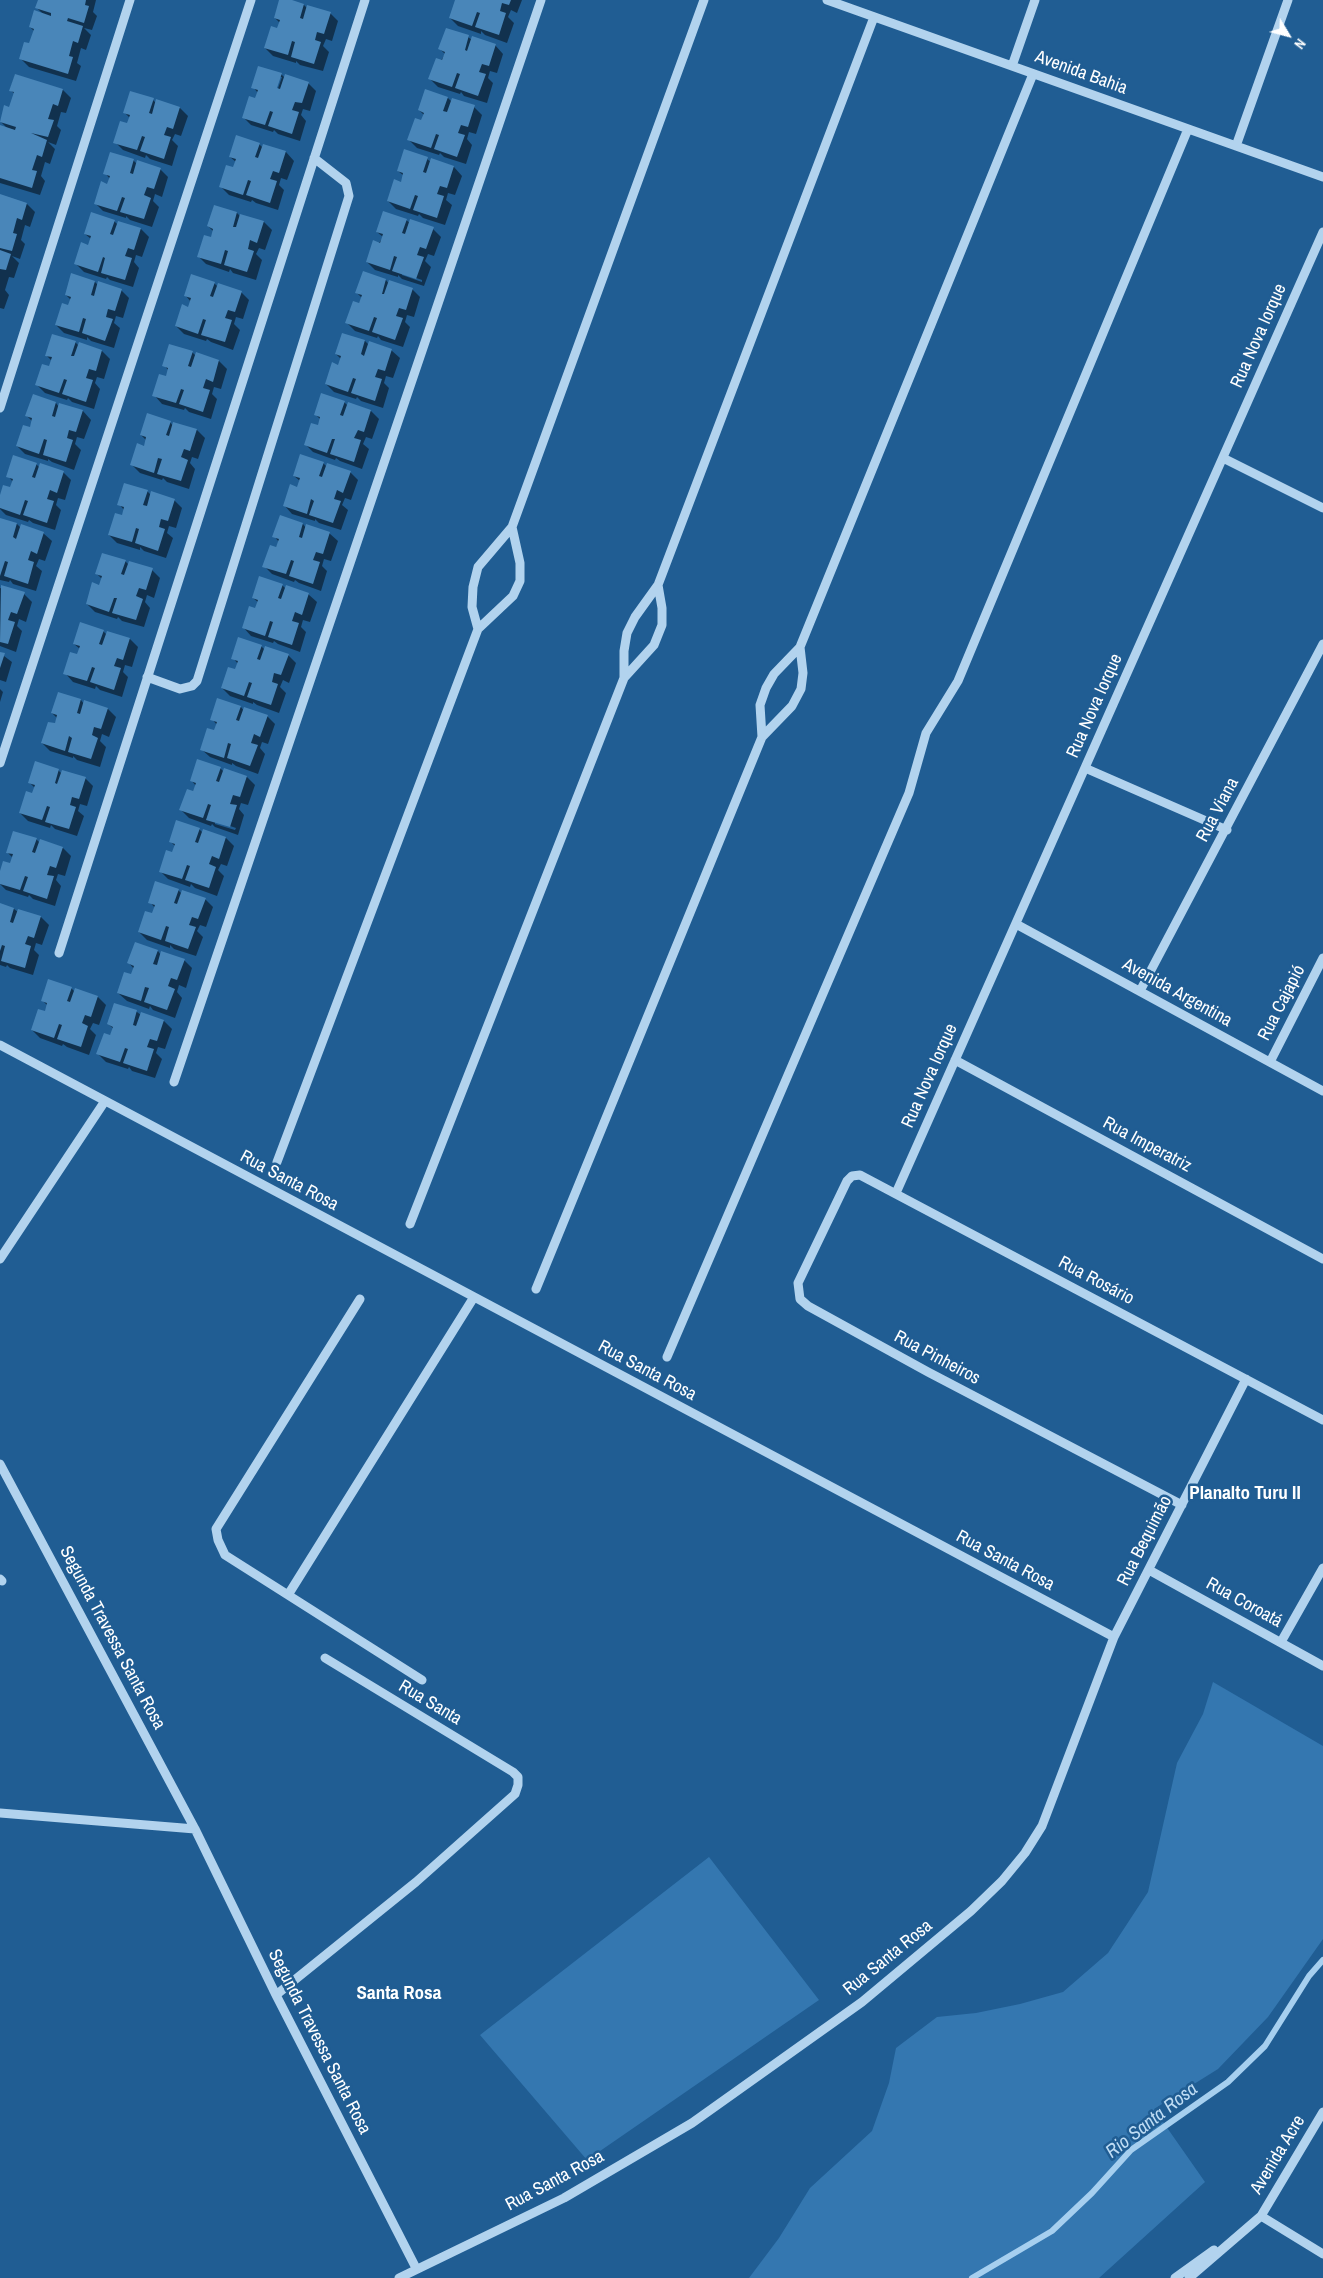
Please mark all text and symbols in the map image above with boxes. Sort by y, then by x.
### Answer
north arrow [1263,10,1313,60]
text: N [1290,35,1310,53]
street label: Avenida Bahia [1032,46,1130,100]
street label: Rua Nova Iorque [1226,281,1292,391]
street label: Rua Nova Iorque [1062,651,1128,761]
street label: Rua Viana [1192,774,1244,846]
street label: Avenida Argentina [1118,954,1236,1032]
street label: Rua Cajapió [1254,962,1310,1044]
street label: Rua Nova Iorque [897,1021,963,1131]
street label: Rua Imperatriz [1099,1113,1195,1177]
street label: Rua Santa Rosa [236,1146,342,1216]
street label: Rua Rosário [1054,1252,1138,1310]
street label: Rua Pinheiros [890,1326,984,1390]
street label: Rua Santa Rosa [594,1336,700,1406]
district label: Planalto Turu II [1189,1483,1301,1505]
street label: Rua Bequimão [1113,1492,1177,1590]
street label: Rua Santa Rosa [952,1526,1058,1596]
street label: Segunda Travessa Santa Rosa [54,1543,170,1733]
street label: Rua Coroatá [1202,1573,1286,1633]
street label: Rua Santa [395,1676,465,1730]
street label: Rua Santa Rosa [839,1916,937,2000]
street label: Segunda Travessa Santa Rosa [263,1946,375,2138]
district label: Santa Rosa [357,1983,441,2005]
water label: Rio Santa Rosa [1102,2078,1202,2164]
street label: Avenida Acre [1246,2112,1310,2198]
street label: Rua Santa Rosa [502,2146,608,2216]

